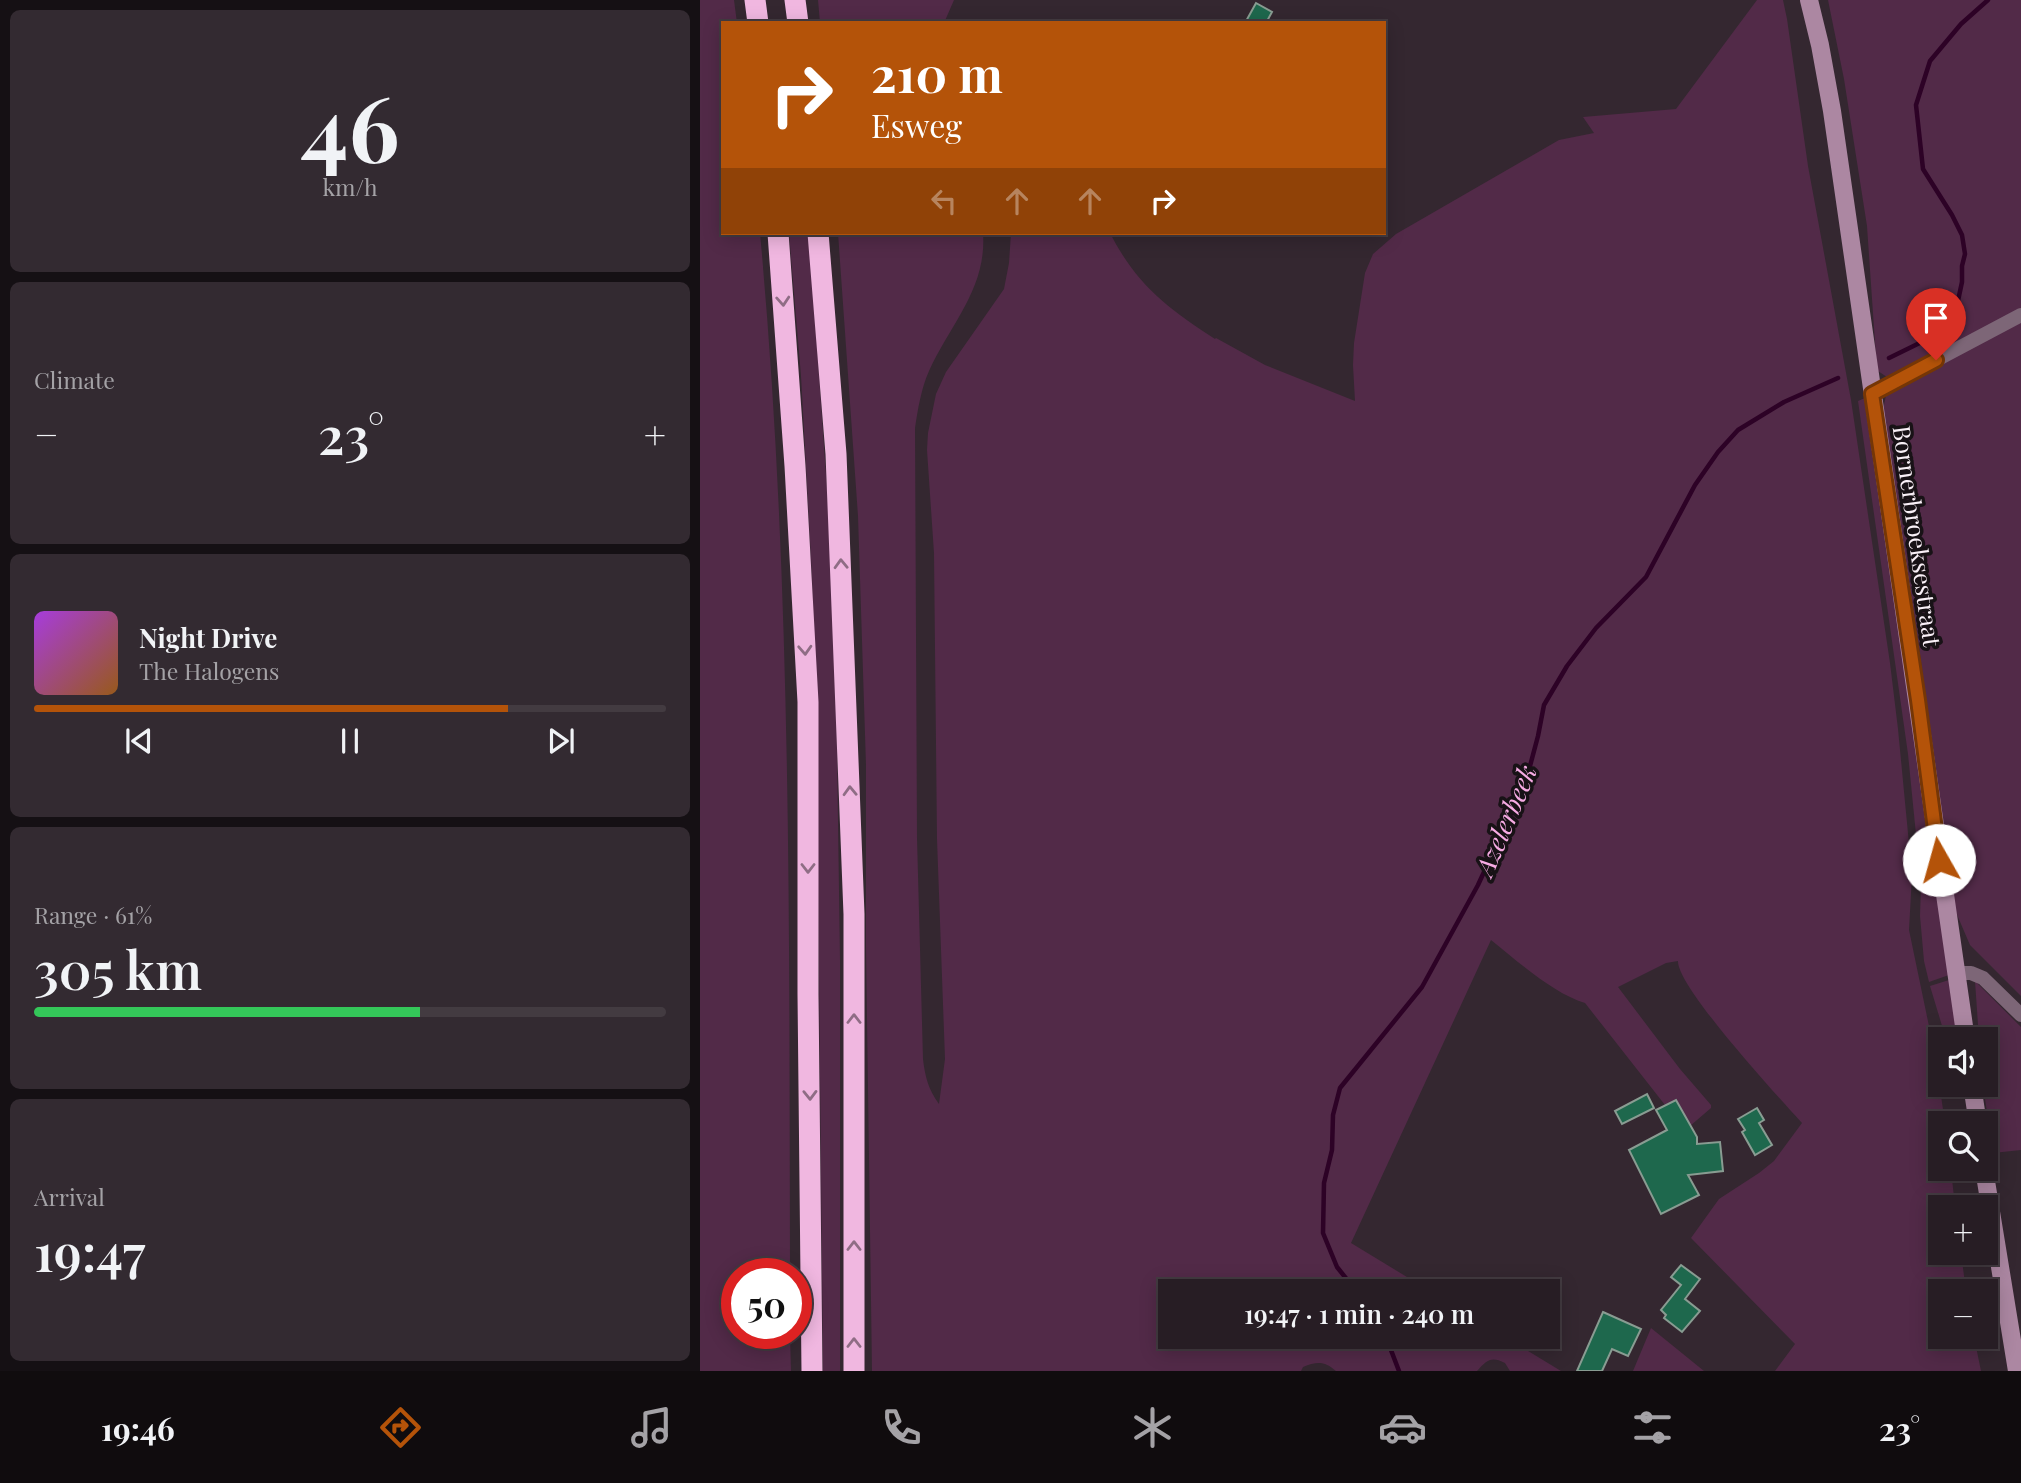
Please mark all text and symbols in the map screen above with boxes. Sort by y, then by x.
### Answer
text: 210 m [871,40,1003,105]
icon: right [756,49,847,140]
text: 46 [300,65,400,186]
text: Esweg [871,103,962,146]
text: km/h [322,171,378,202]
icon: left [925,182,963,220]
icon: ahead [998,182,1036,220]
icon: ahead [1071,182,1109,220]
icon: right [1144,182,1182,220]
pin [1906,288,1966,360]
one-way arrow [775,296,790,307]
icon: arrive [1917,299,1955,337]
text: Climate [34,364,115,395]
text: 23° [318,399,384,468]
text: − [34,408,59,459]
text: + [644,408,666,459]
street label: Bornerbroeksestraat [1887,423,1949,649]
one-way arrow [833,558,848,569]
text: Night Drive [139,620,277,655]
one-way arrow [798,645,813,656]
text: The Halogens [139,655,279,686]
icon: previous [120,722,158,760]
icon: pause [331,722,369,760]
icon: next [542,722,580,760]
water label: Azelerbeek [1465,759,1544,884]
one-way arrow [842,786,857,797]
position arrow [1902,823,1976,897]
one-way arrow [800,863,816,874]
text: Range · 61% [34,899,152,930]
text: 305 km [34,934,202,1003]
one-way arrow [846,1013,862,1024]
map controls [1928,1027,1998,1349]
button: sound [1928,1027,1998,1097]
one-way arrow [802,1091,818,1101]
button: search [1928,1111,1998,1181]
text: Arrival [34,1181,105,1212]
button: + [1928,1195,1998,1265]
text: 19:47 [34,1216,145,1285]
one-way arrow [846,1241,862,1251]
speed limit sign: 50 [721,1258,812,1349]
button: − [1928,1279,1998,1349]
text: 19:47 · 1 min · 240 m [1244,1296,1474,1331]
one-way arrow [846,1337,862,1348]
icon: directions [376,1403,425,1452]
icon: music [627,1403,676,1452]
icon: phone [877,1403,926,1452]
icon: climate [1128,1403,1177,1452]
icon: car [1378,1403,1427,1452]
icon: filters [1628,1403,1677,1452]
text: 19:46 [101,1406,175,1449]
text: 23° [1879,1406,1920,1449]

